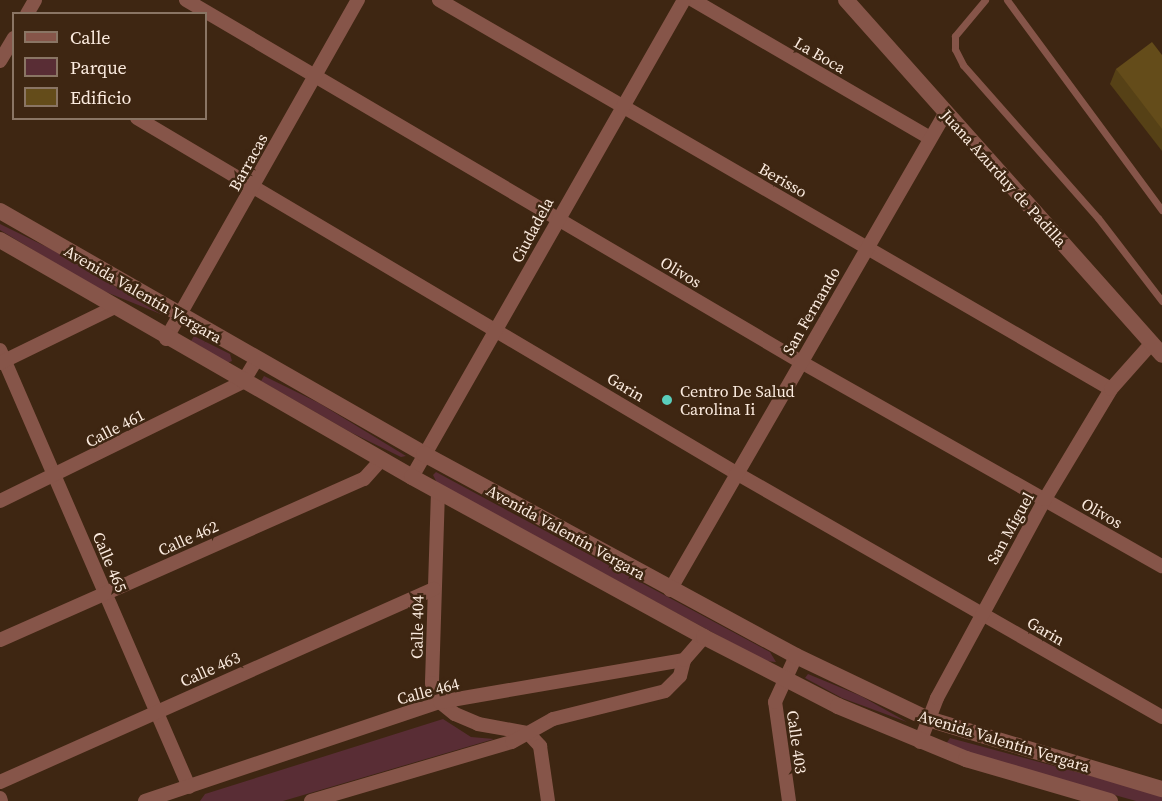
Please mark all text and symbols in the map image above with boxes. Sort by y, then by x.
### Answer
legend [12,12,207,120]
text: Calle [70,25,110,50]
street label: La Boca [791,33,849,77]
text: Parque [70,55,127,80]
text: Edificio [70,85,131,110]
street label: Juana Azurduy de Padilla [937,105,1071,251]
street label: Barracas [224,130,272,194]
street label: Berisso [755,159,811,201]
street label: Ciudadela [507,194,557,266]
street label: Avenida Valentín Vergara [60,241,226,347]
street label: Olivos [657,252,705,292]
street label: San Fernando [778,264,844,358]
street label: Garin [604,368,648,406]
place label: Centro De Salud Carolina Ii [680,381,795,419]
marker: Centro De Salud Carolina Ii [658,391,676,409]
street label: Calle 461 [82,405,148,451]
street label: Avenida Valentín Vergara [483,480,649,584]
street label: San Miguel [982,489,1038,567]
street label: Olivos [1078,494,1126,532]
street label: Calle 462 [155,516,221,560]
street label: Calle 465 [89,529,131,595]
street label: Calle 404 [407,595,427,659]
street label: Garin [1024,613,1068,649]
street label: Calle 463 [177,647,243,691]
street label: Calle 464 [395,673,461,709]
street label: Avenida Valentín Vergara [915,706,1093,776]
street label: Calle 403 [783,709,811,775]

